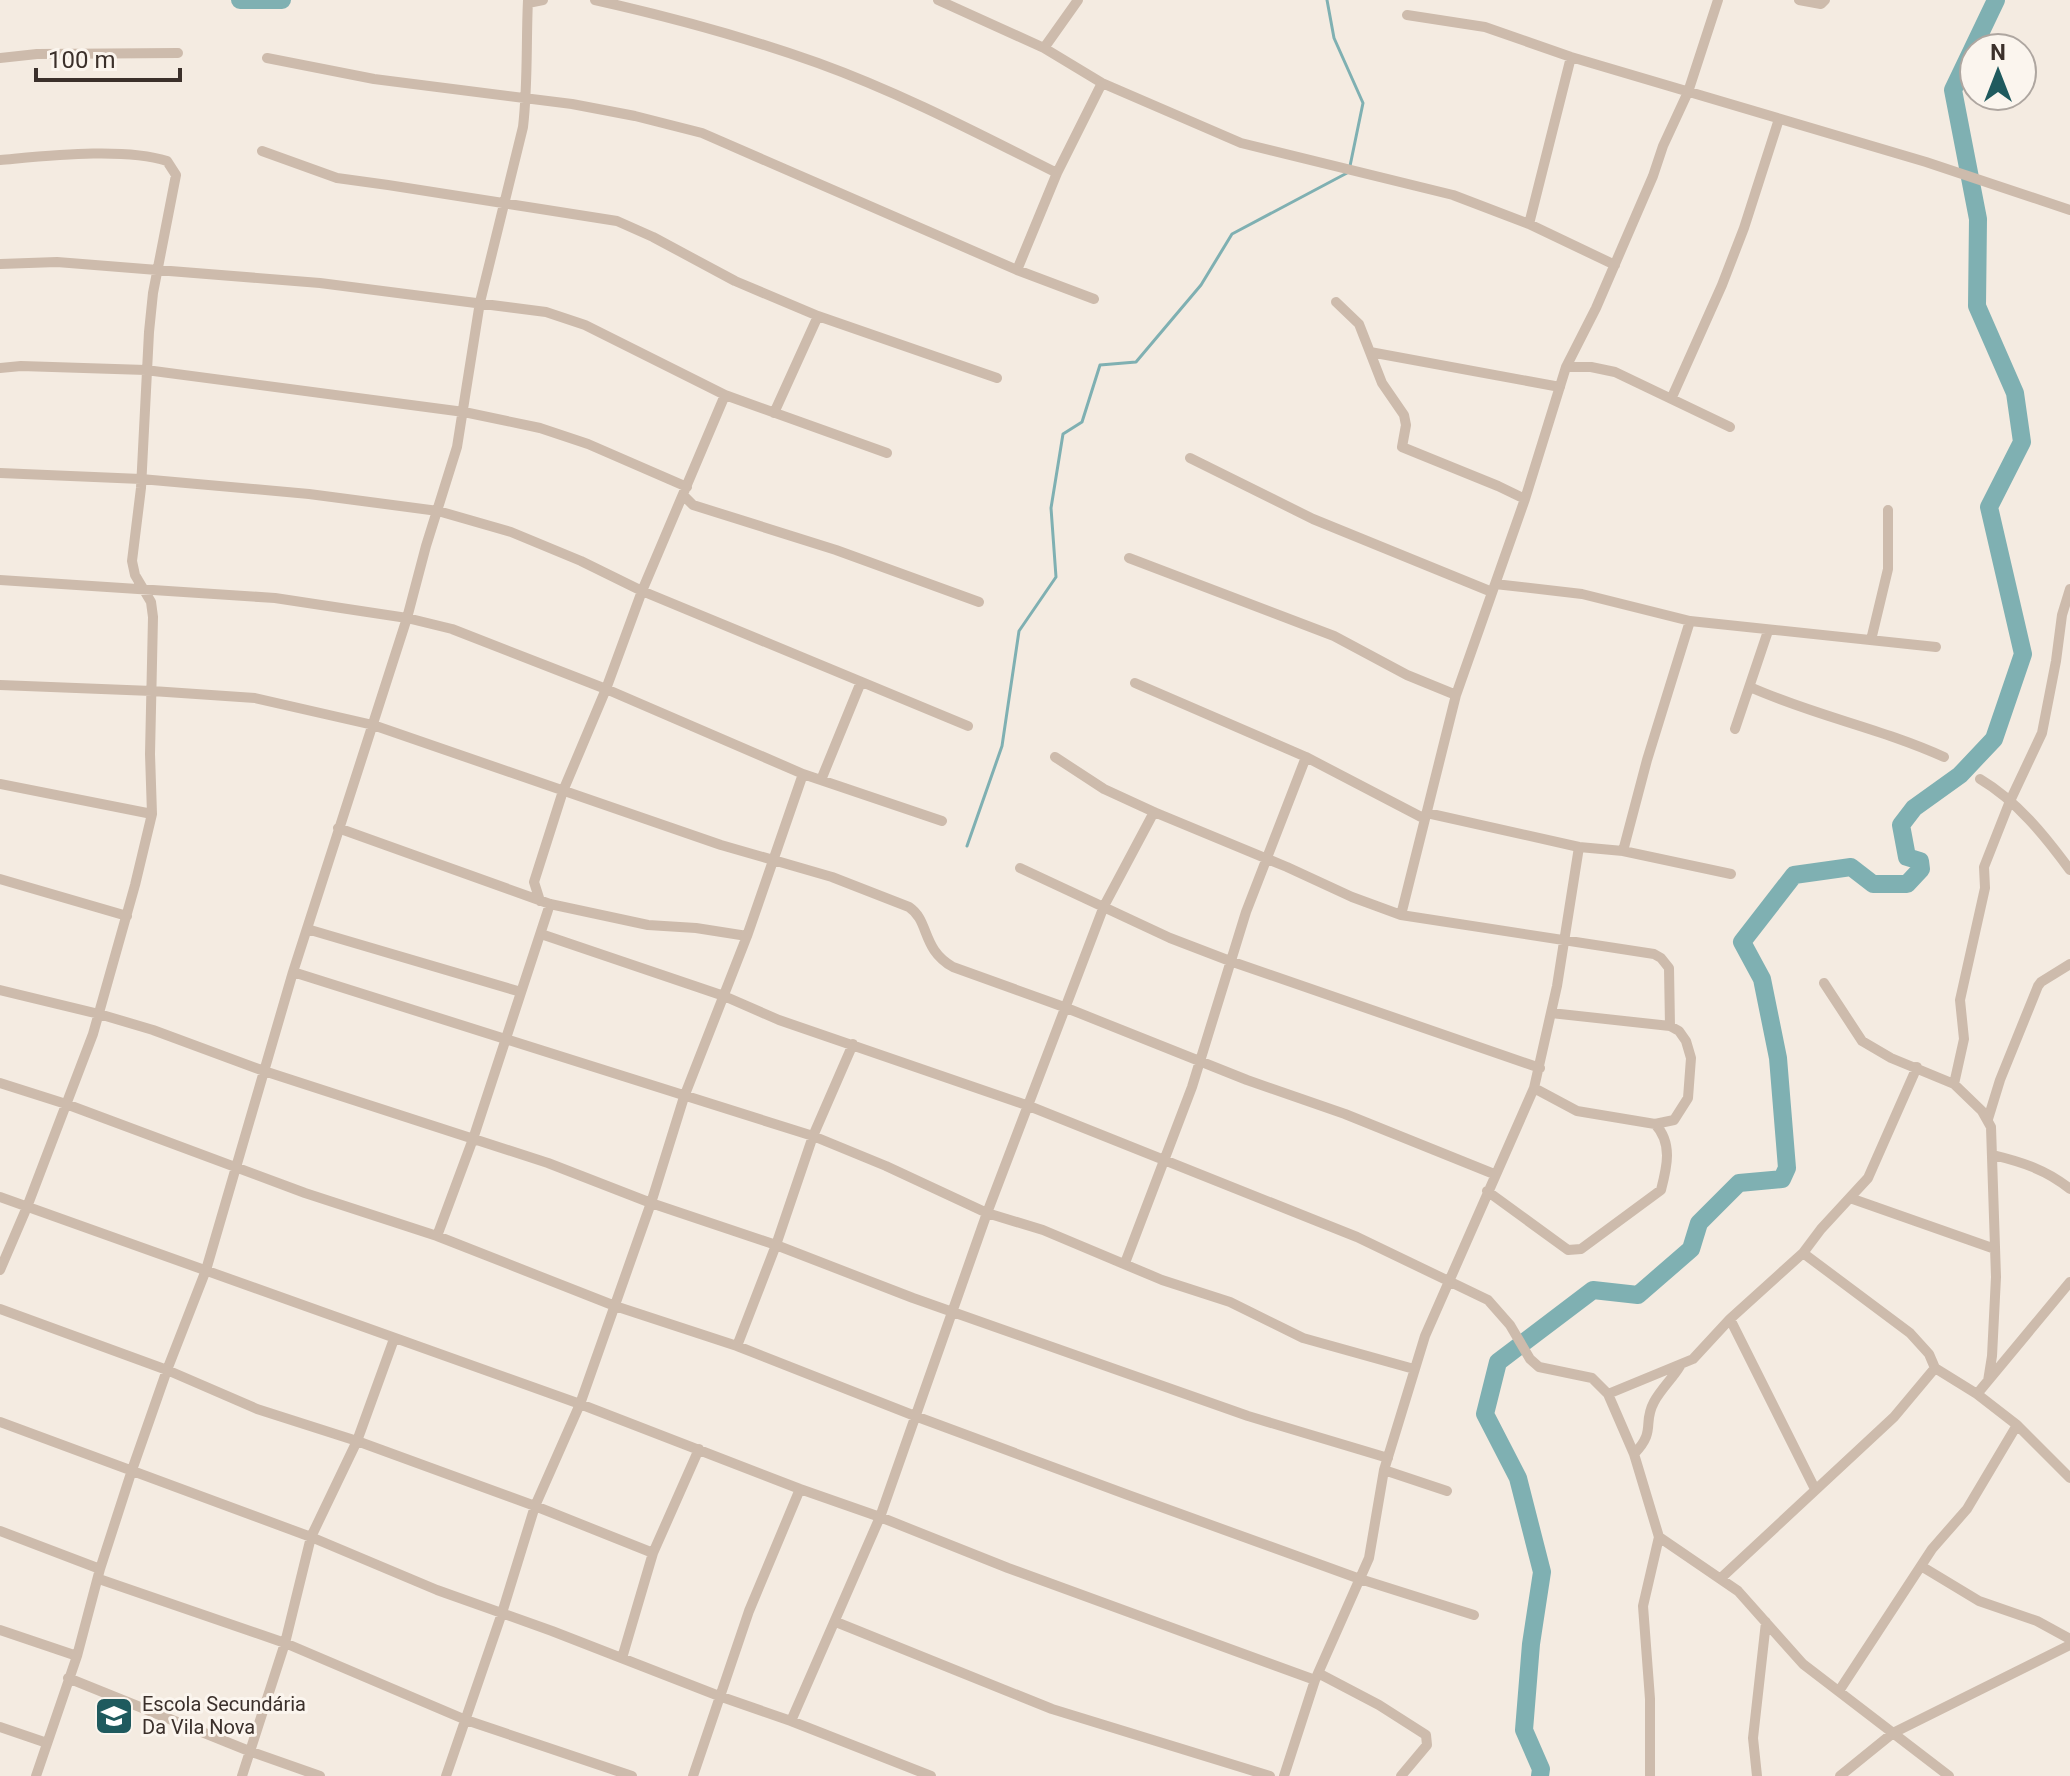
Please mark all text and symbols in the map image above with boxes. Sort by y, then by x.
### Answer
scale bar [36,32,180,82]
north arrow [1958,32,2038,112]
text: N [1990,40,2006,65]
text: 100 m [48,46,115,74]
place label: Escola Secundária Da Vila Nova [142,1692,306,1739]
school or university icon: Escola Secundária Da Vila Nova [93,1695,135,1737]

